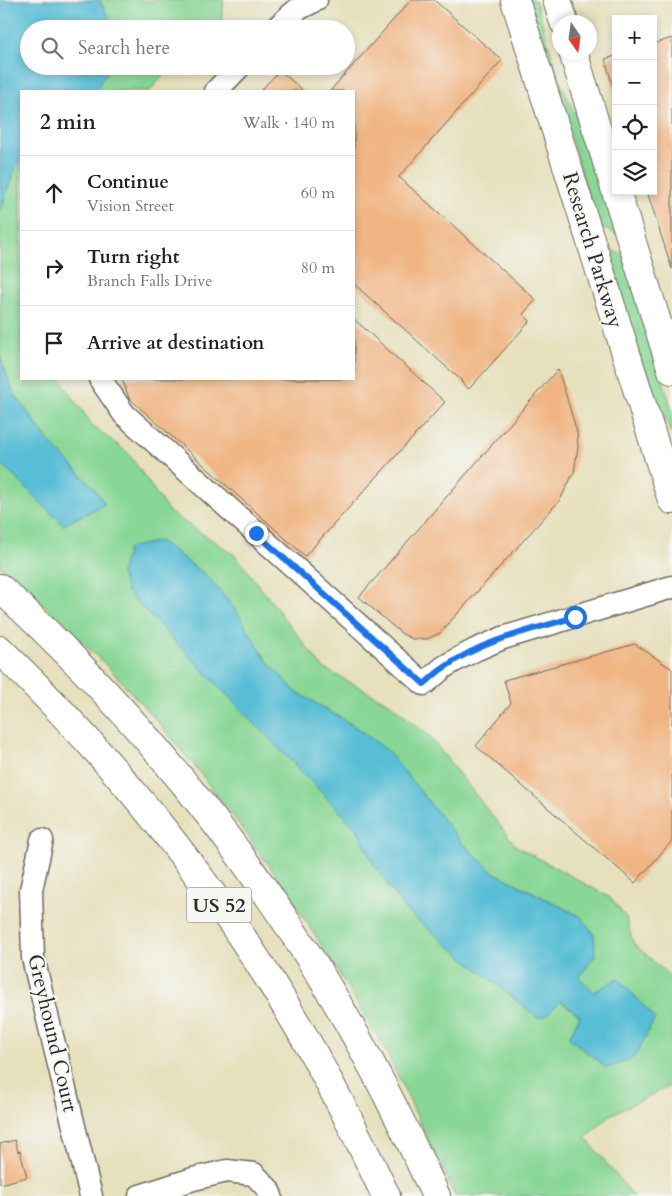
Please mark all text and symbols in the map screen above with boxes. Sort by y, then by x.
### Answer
north arrow [552,15,597,60]
map controls [612,15,657,195]
button: + [612,15,657,60]
search box [20,20,355,75]
icon: search [38,34,66,62]
text: Search here [78,35,170,61]
button: − [612,60,657,105]
button: locate [612,105,657,150]
text: 2 min [40,108,96,137]
text: Walk · 140 m [243,112,335,134]
button: layers [612,150,657,195]
text: Continue [87,169,169,195]
street label: Research Parkway [555,169,630,332]
icon: ahead [40,179,68,207]
text: 60 m [301,182,335,204]
text: Vision Street [87,195,174,217]
text: Turn right [87,244,179,270]
icon: right [40,254,68,282]
text: 80 m [301,257,335,279]
text: Branch Falls Drive [87,270,213,292]
icon: arrive [40,329,68,357]
text: Arrive at destination [87,330,264,356]
route end [245,522,268,545]
route start [564,606,587,629]
road number: US 52 [186,888,252,922]
street label: Greyhound Court [20,951,85,1115]

